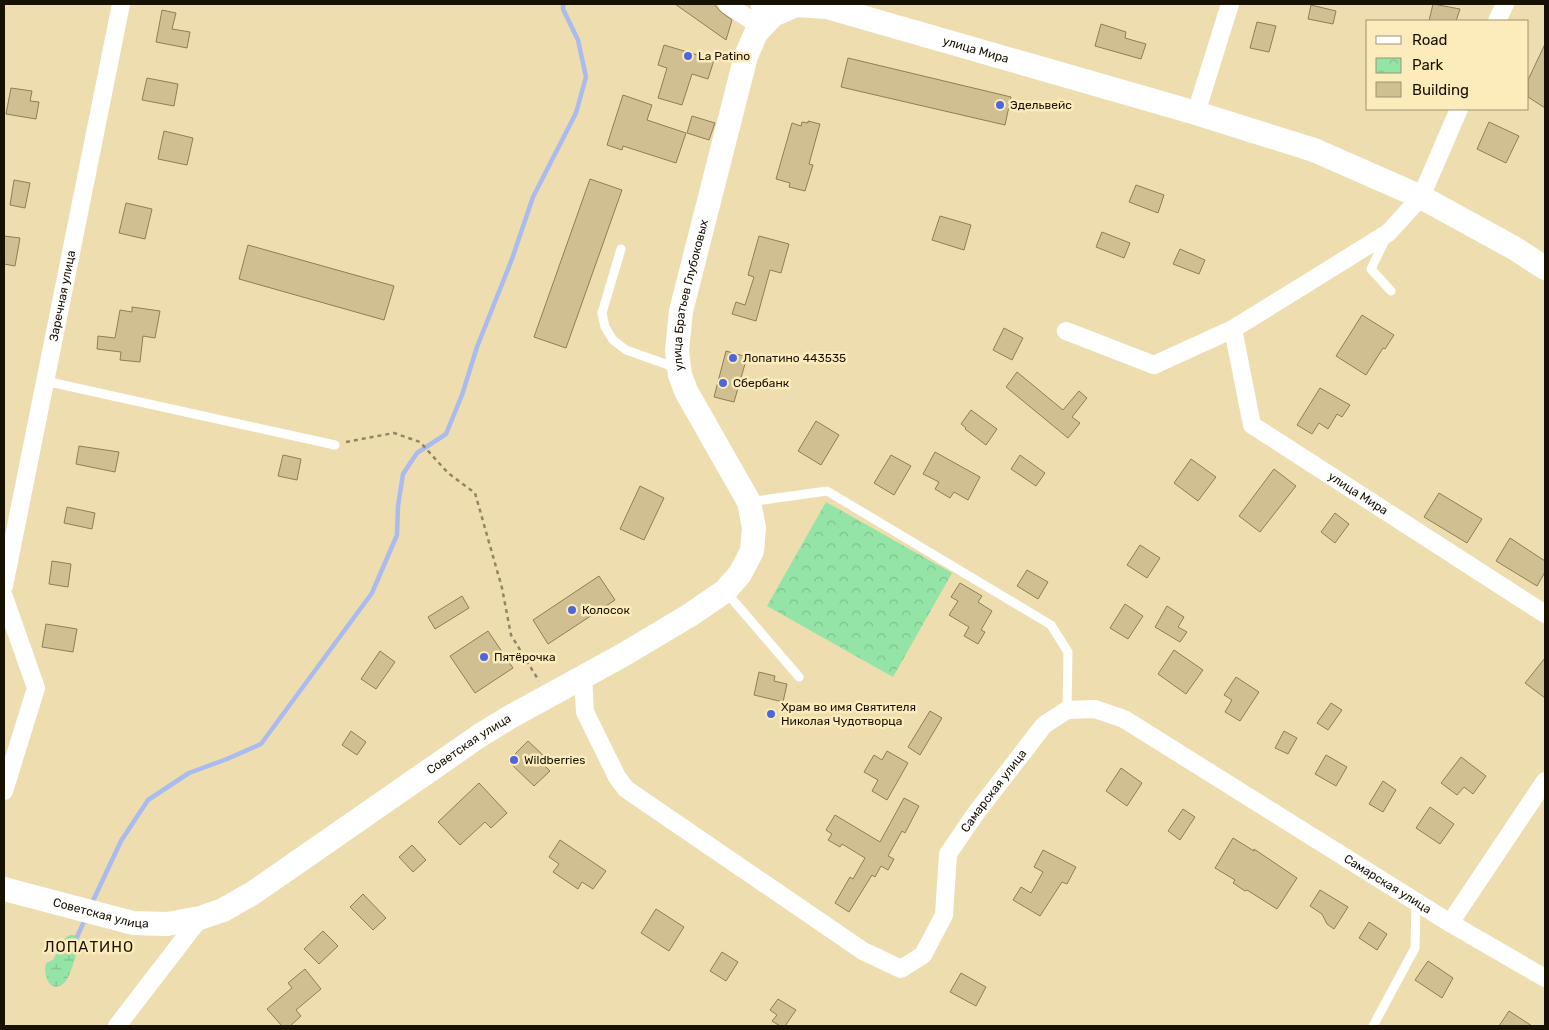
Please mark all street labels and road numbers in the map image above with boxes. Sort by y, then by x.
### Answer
street label: улица Мира [941,34,1011,66]
street label: улица Братьев Глубоковых [670,217,711,372]
street label: Заречная улица [46,249,78,343]
street label: улица Мира [1326,469,1390,518]
street label: Советская улица [424,711,513,777]
street label: Самарская улица [958,747,1030,835]
street label: Самарская улица [1341,851,1434,917]
street label: Советская улица [51,895,149,930]

